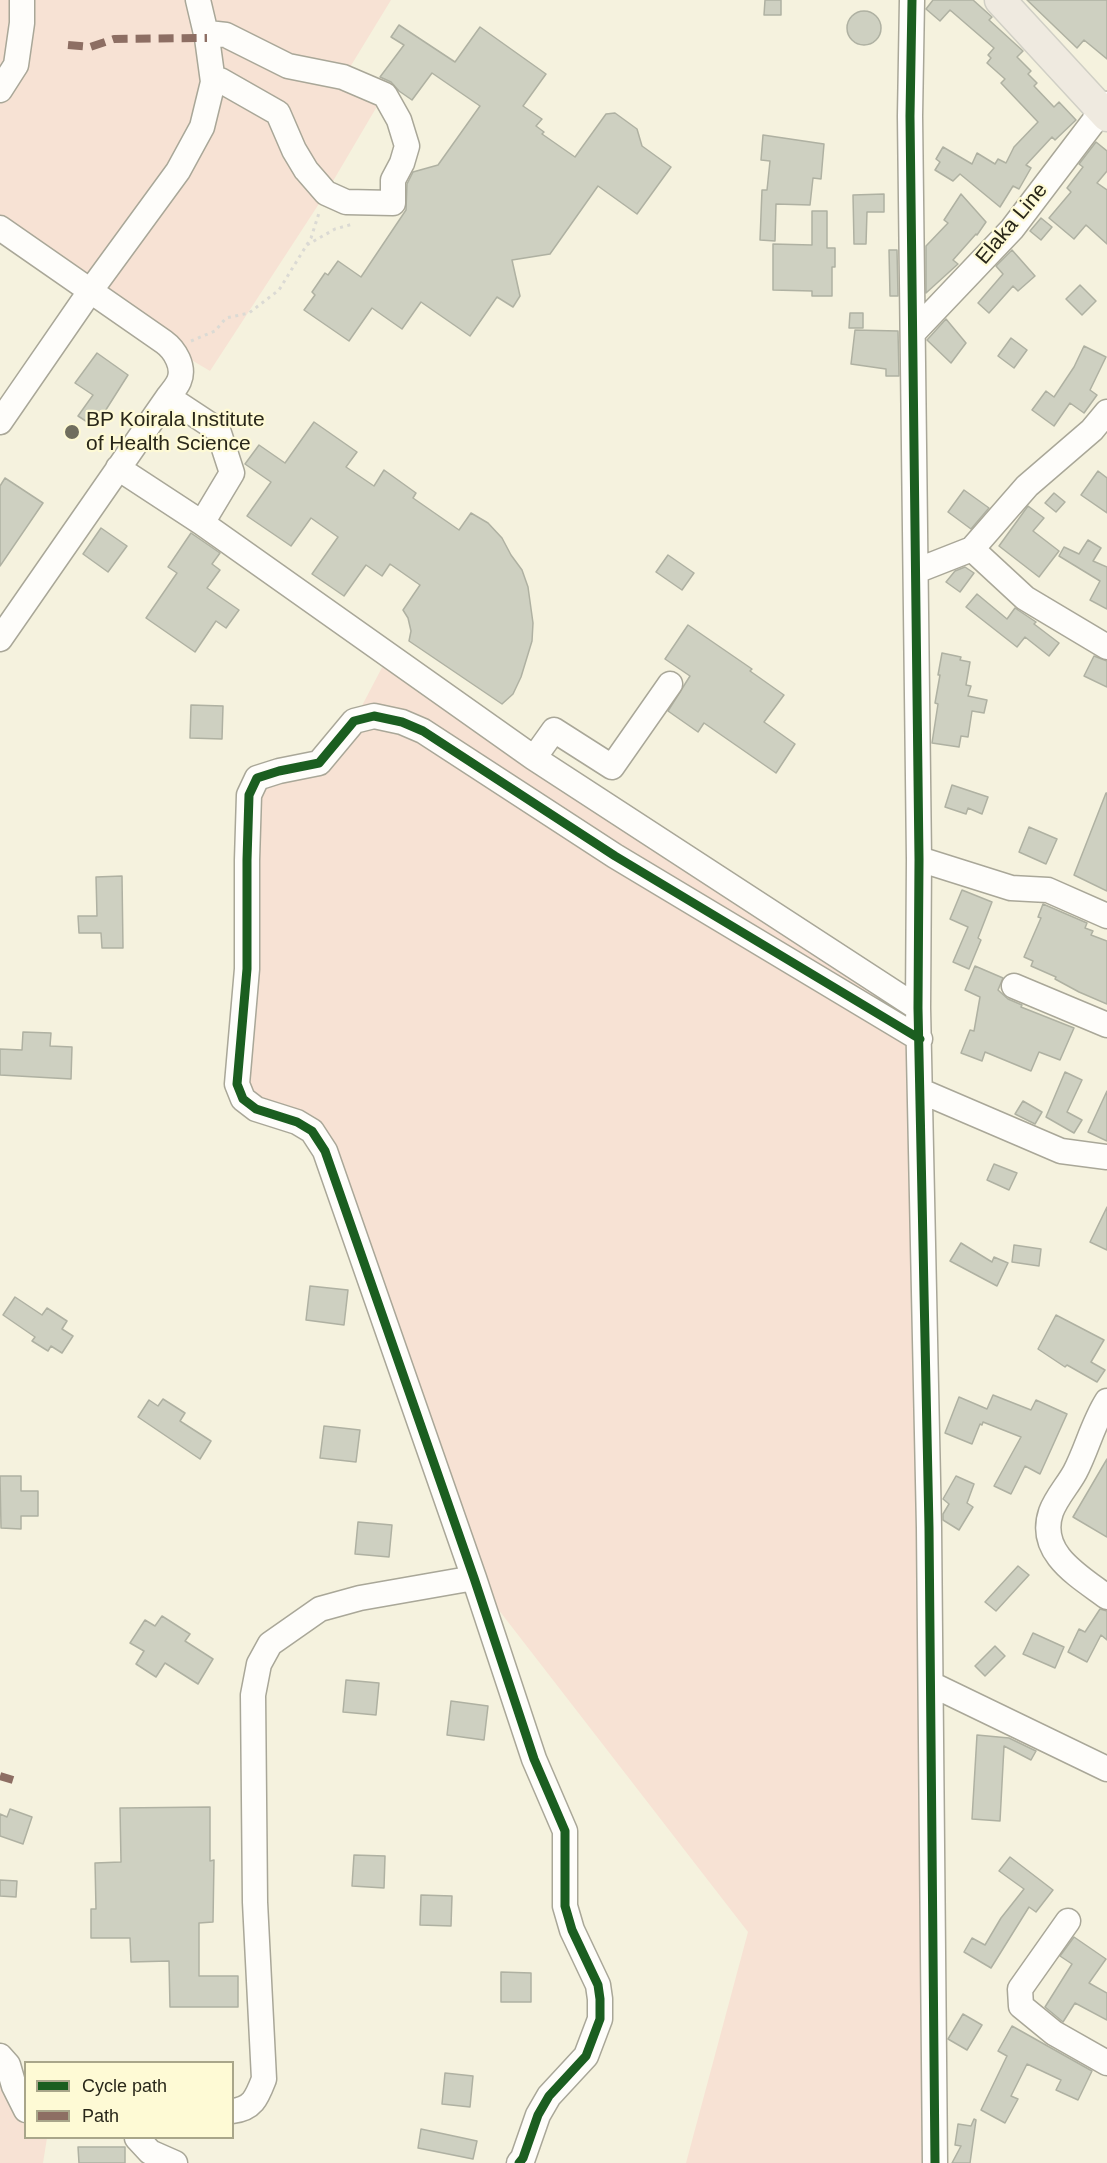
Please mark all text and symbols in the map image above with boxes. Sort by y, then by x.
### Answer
street label: Elaka Line [971,178,1053,270]
place label: BP Koirala Institute of Health Science [86,407,265,457]
marker: BP Koirala Institute of Health Science [63,423,81,441]
legend [24,2061,234,2139]
text: Cycle path [82,2076,167,2096]
text: Path [82,2106,119,2126]

